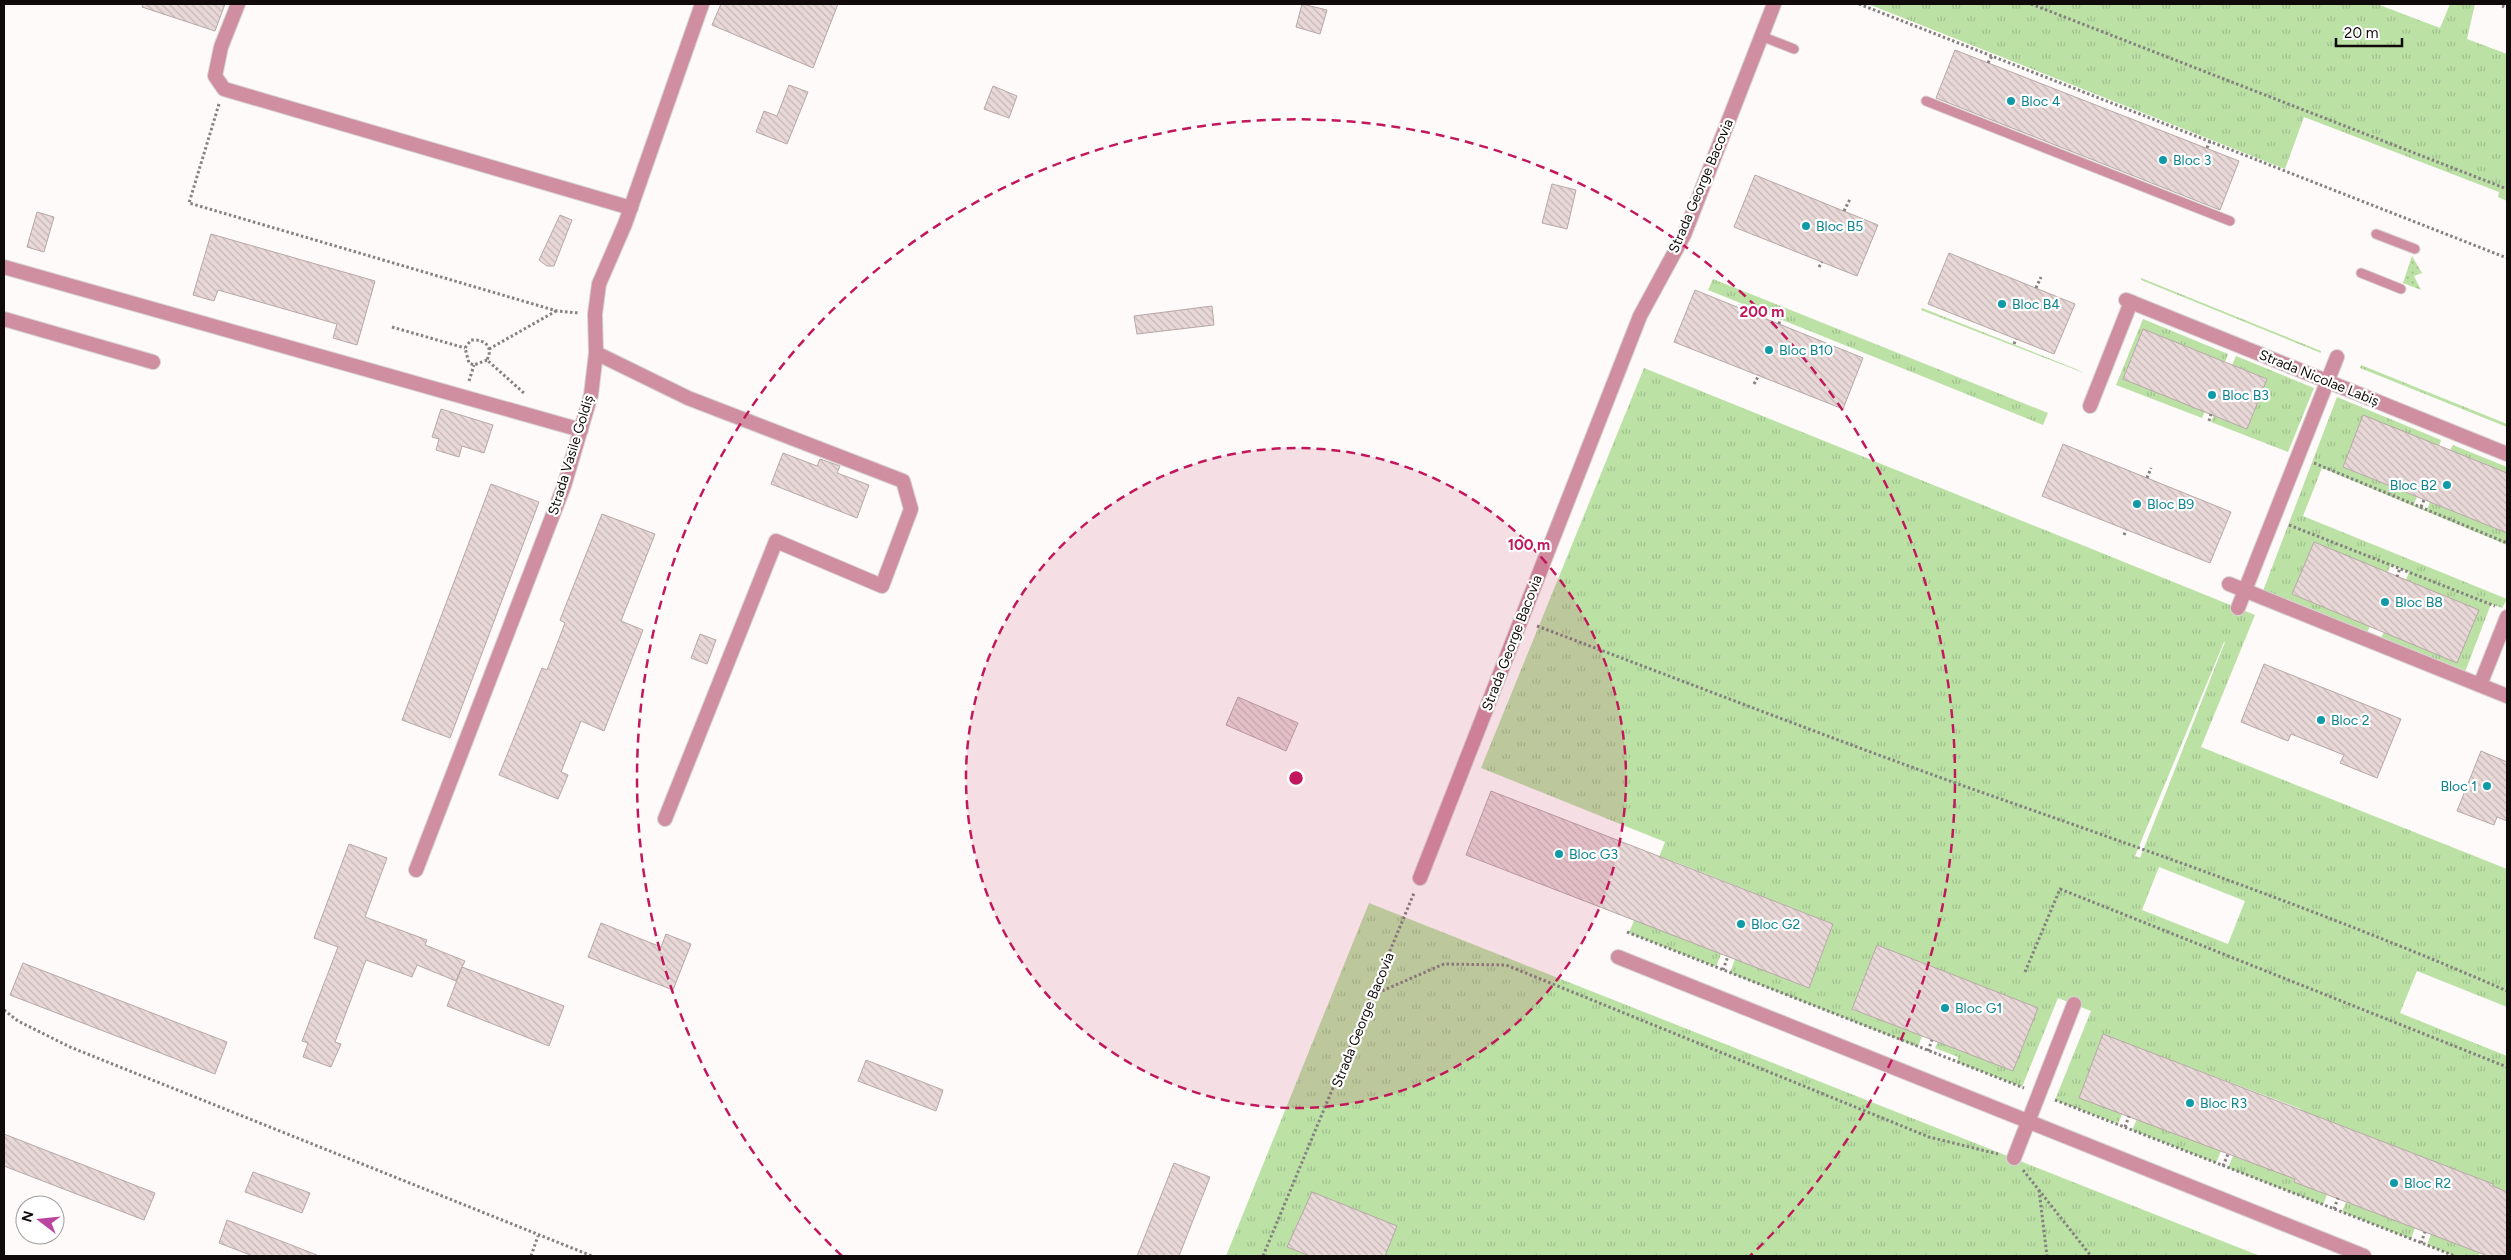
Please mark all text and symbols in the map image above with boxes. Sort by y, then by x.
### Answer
scale bar [2336,15,2402,47]
text: 20 m [2344,24,2378,42]
place label: Bloc 4 [2021,93,2061,110]
marker: Bloc 4 [2005,95,2017,107]
street label: Strada George Bacovia [1665,116,1737,256]
place label: Bloc 3 [2173,152,2211,169]
marker: Bloc 3 [2157,154,2169,166]
place label: Bloc B5 [1816,218,1863,235]
marker: Bloc B5 [1800,220,1812,232]
place label: Bloc B4 [2012,296,2060,313]
marker: Bloc B4 [1996,298,2008,310]
text: 200 m [1740,303,1784,321]
place label: Bloc B10 [1779,342,1833,359]
marker: Bloc B10 [1763,344,1775,356]
street label: Strada Nicolae Labiș [2256,346,2382,410]
place label: Bloc B3 [2222,387,2269,404]
marker: Bloc B3 [2206,389,2218,401]
street label: Strada Vasile Goldiș [545,393,597,517]
place label: Bloc B2 [2390,477,2437,494]
marker: Bloc B2 [2441,479,2453,491]
place label: Bloc B9 [2147,496,2194,513]
marker: Bloc B9 [2131,498,2143,510]
text: 100 m [1508,536,1550,554]
street label: Strada George Bacovia [1478,573,1546,713]
place label: Bloc B8 [2395,594,2443,611]
marker: Bloc B8 [2379,596,2391,608]
place label: Bloc 2 [2331,712,2370,729]
marker: Bloc 2 [2315,714,2327,726]
centre of rings [1287,769,1305,787]
place label: Bloc 1 [2440,778,2477,795]
marker: Bloc 1 [2481,780,2493,792]
place label: Bloc G3 [1569,846,1618,863]
marker: Bloc G3 [1553,848,1565,860]
place label: Bloc G2 [1751,916,1800,933]
marker: Bloc G2 [1735,918,1747,930]
street label: Strada George Bacovia [1328,950,1398,1090]
place label: Bloc G1 [1955,1000,2002,1017]
marker: Bloc G1 [1939,1002,1951,1014]
place label: Bloc R3 [2200,1095,2247,1112]
marker: Bloc R3 [2184,1097,2196,1109]
place label: Bloc R2 [2404,1175,2451,1192]
marker: Bloc R2 [2388,1177,2400,1189]
north arrow [15,1195,65,1245]
text: N [18,1209,38,1224]

